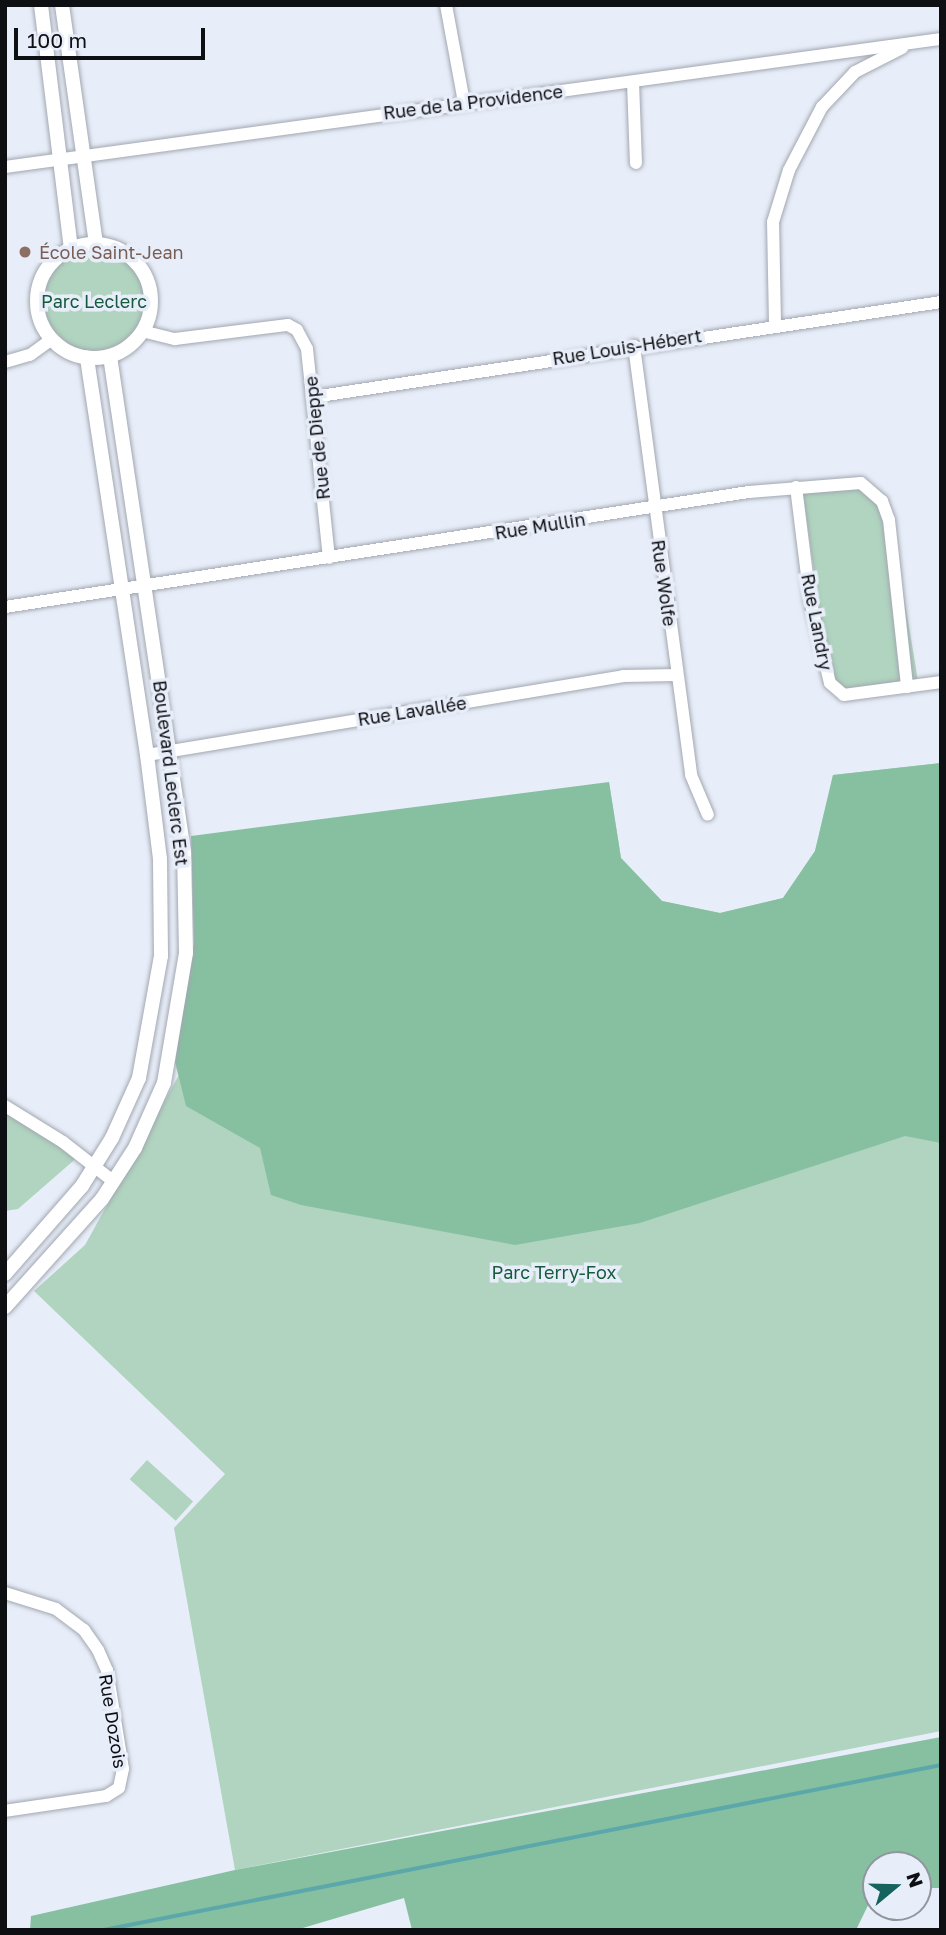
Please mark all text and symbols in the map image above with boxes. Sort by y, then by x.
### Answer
scale bar [18,14,208,58]
text: 100 m [27,27,87,53]
street label: Rue de la Providence [382,80,564,124]
place label: École Saint-Jean [39,241,184,263]
marker: École Saint-Jean [17,244,33,260]
park label: Parc Leclerc [41,290,147,312]
street label: Rue Louis-Hébert [551,325,703,369]
street label: Rue de Dieppe [300,375,334,501]
street label: Rue Mullin [493,508,587,544]
street label: Rue Wolfe [647,538,681,628]
street label: Rue Landry [797,572,837,672]
street label: Boulevard Leclerc Est [149,679,193,867]
street label: Rue Lavallée [356,692,468,730]
park label: Parc Terry-Fox [492,1261,616,1283]
street label: Rue Dozois [95,1672,131,1770]
north arrow [862,1851,932,1921]
text: N [902,1869,929,1890]

